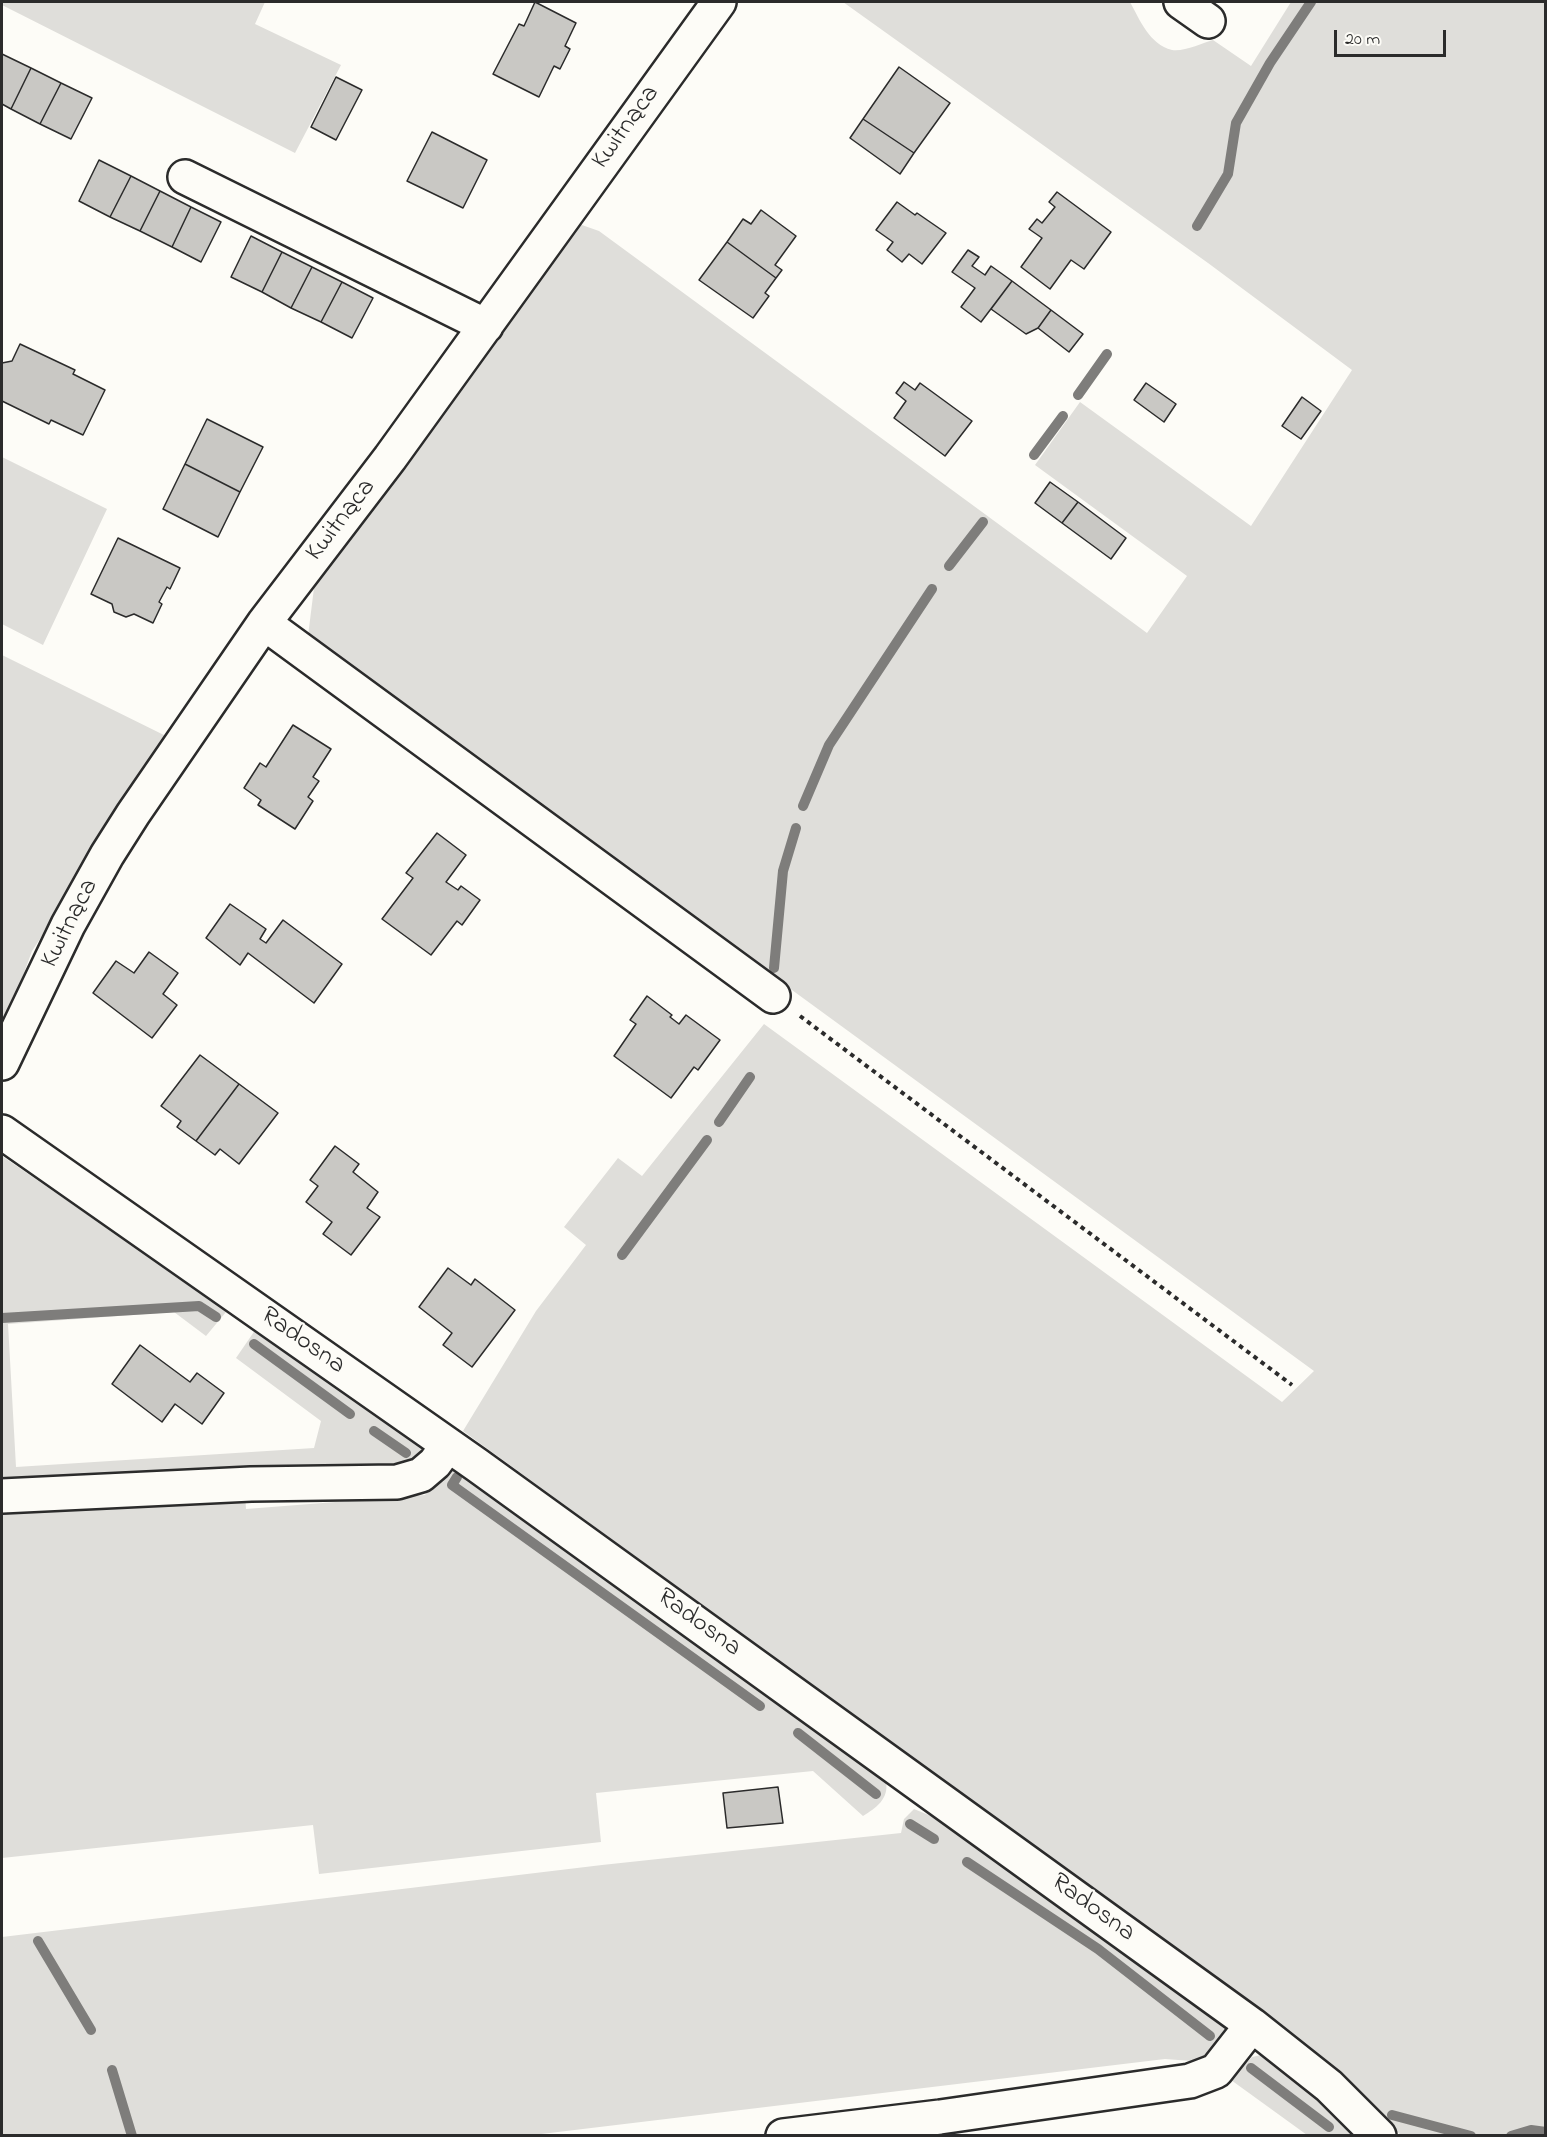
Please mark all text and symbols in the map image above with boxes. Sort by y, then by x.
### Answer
scale bar [1337,18,1450,56]
text: 20 m [1345,27,1380,53]
street label: Kwitnąca [586,80,668,176]
street label: Kwitnąca [300,474,384,568]
street label: Kwitnąca [35,874,107,974]
street label: Radosna [253,1302,351,1382]
street label: Radosna [650,1583,746,1665]
street label: Radosna [1044,1868,1140,1950]

